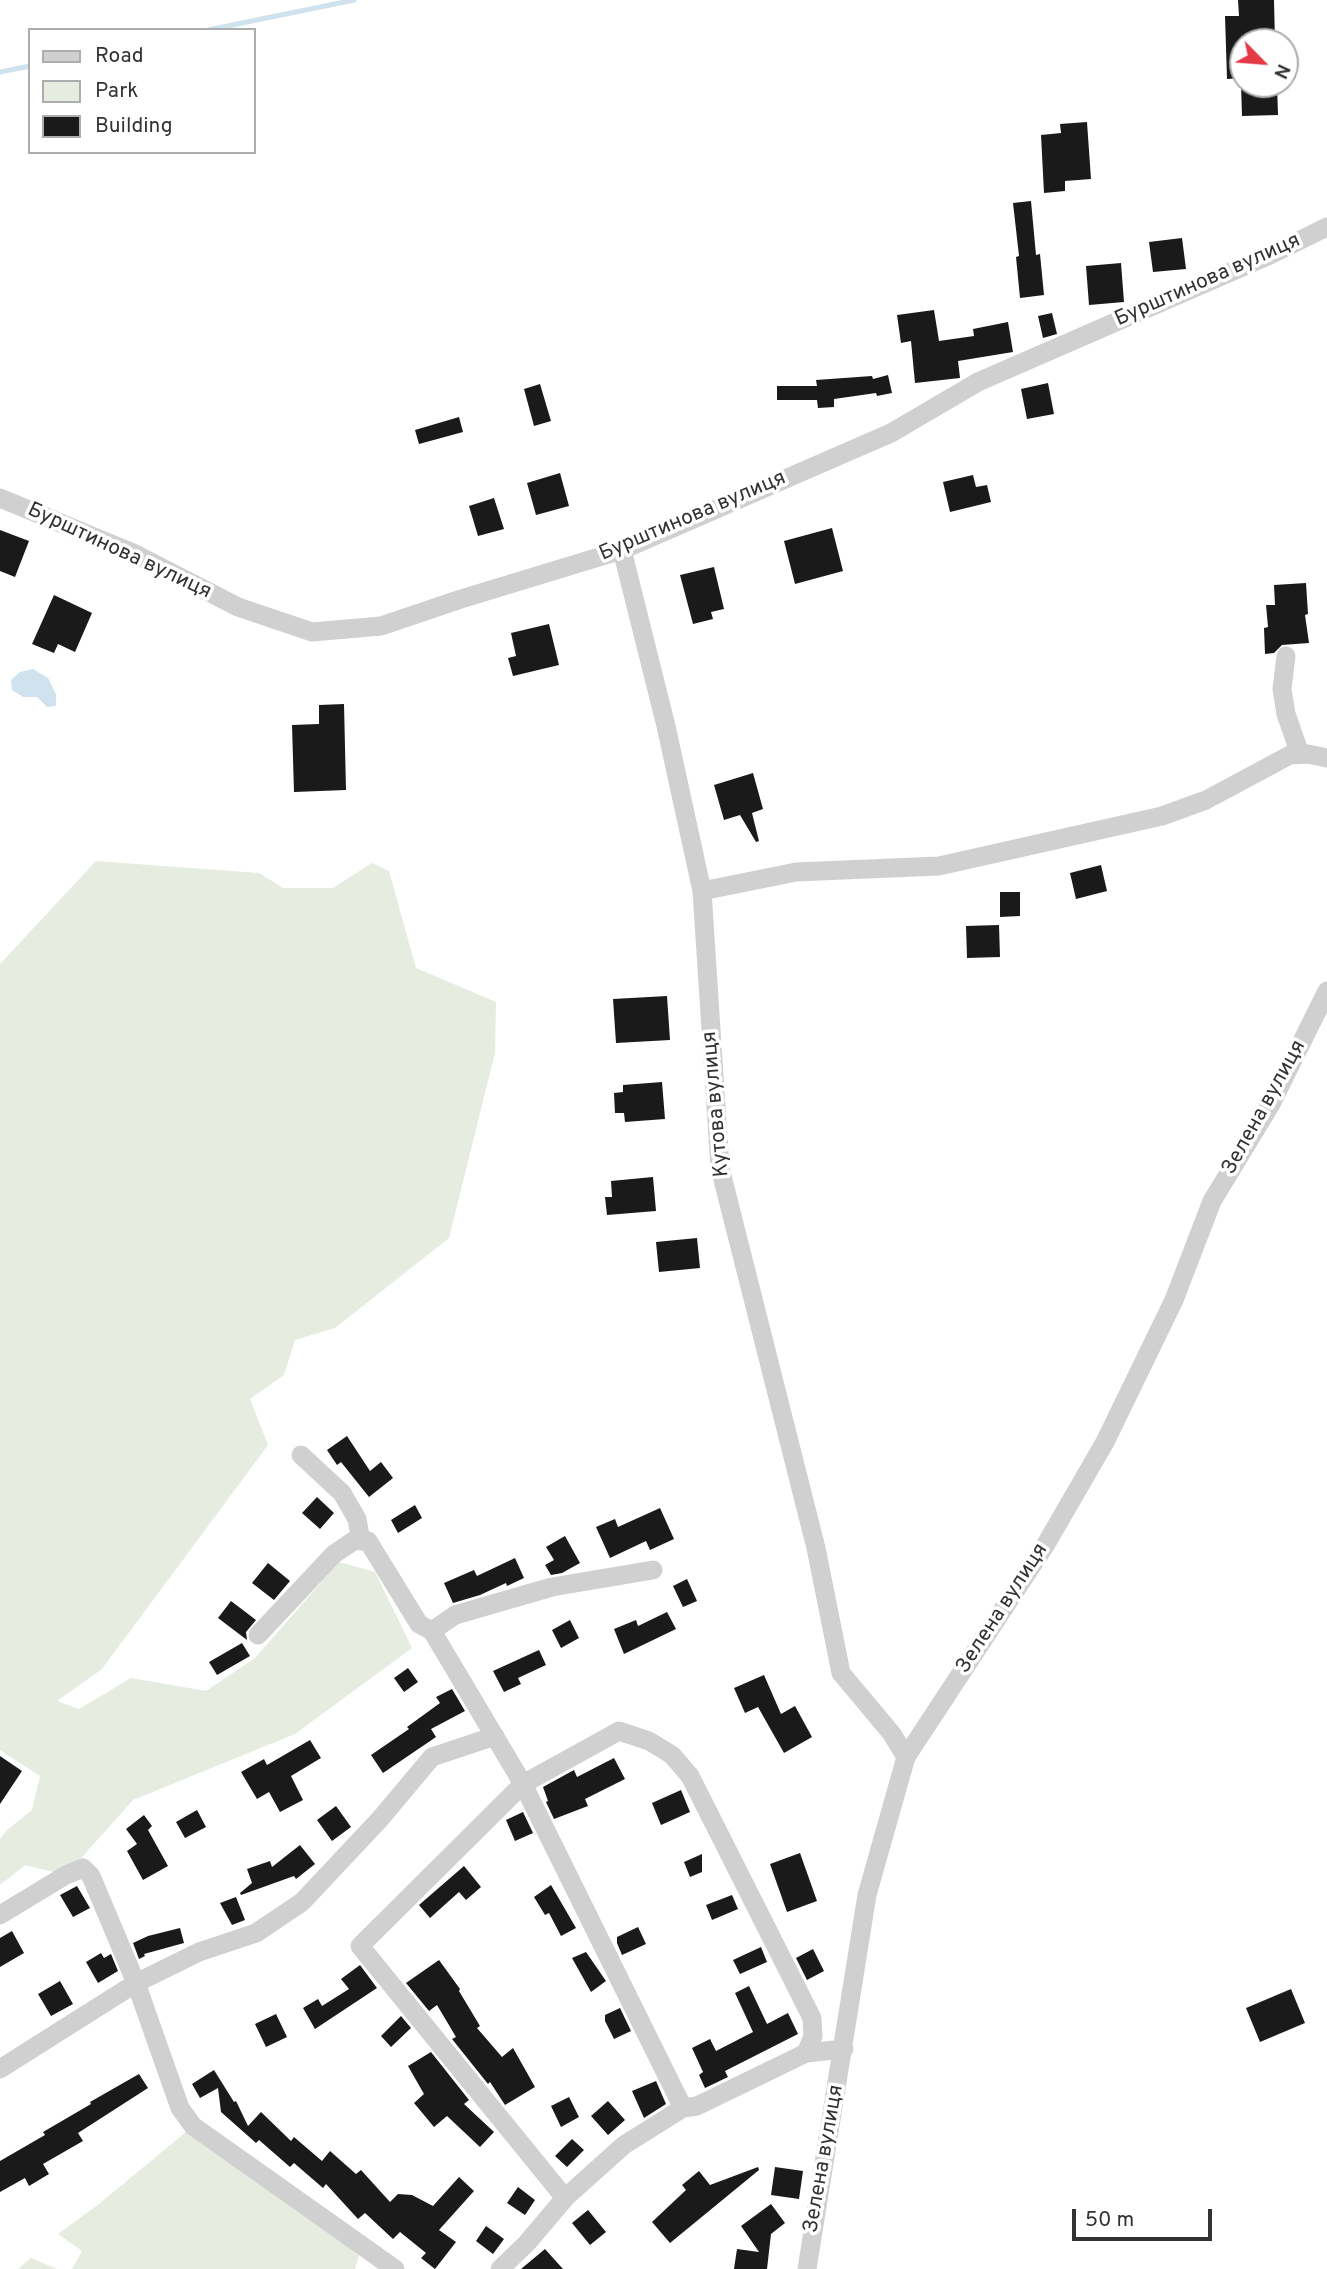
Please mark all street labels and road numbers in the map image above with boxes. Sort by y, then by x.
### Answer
street label: Бурштинова вулиця [1111,229,1305,333]
street label: Бурштинова вулиця [596,466,790,568]
street label: Бурштинова вулиця [23,498,215,606]
street label: Кутова вулиця [698,1030,736,1178]
street label: Зелена вулиця [1218,1036,1312,1180]
street label: Зелена вулиця [952,1539,1054,1679]
street label: Зелена вулиця [800,2083,850,2235]

